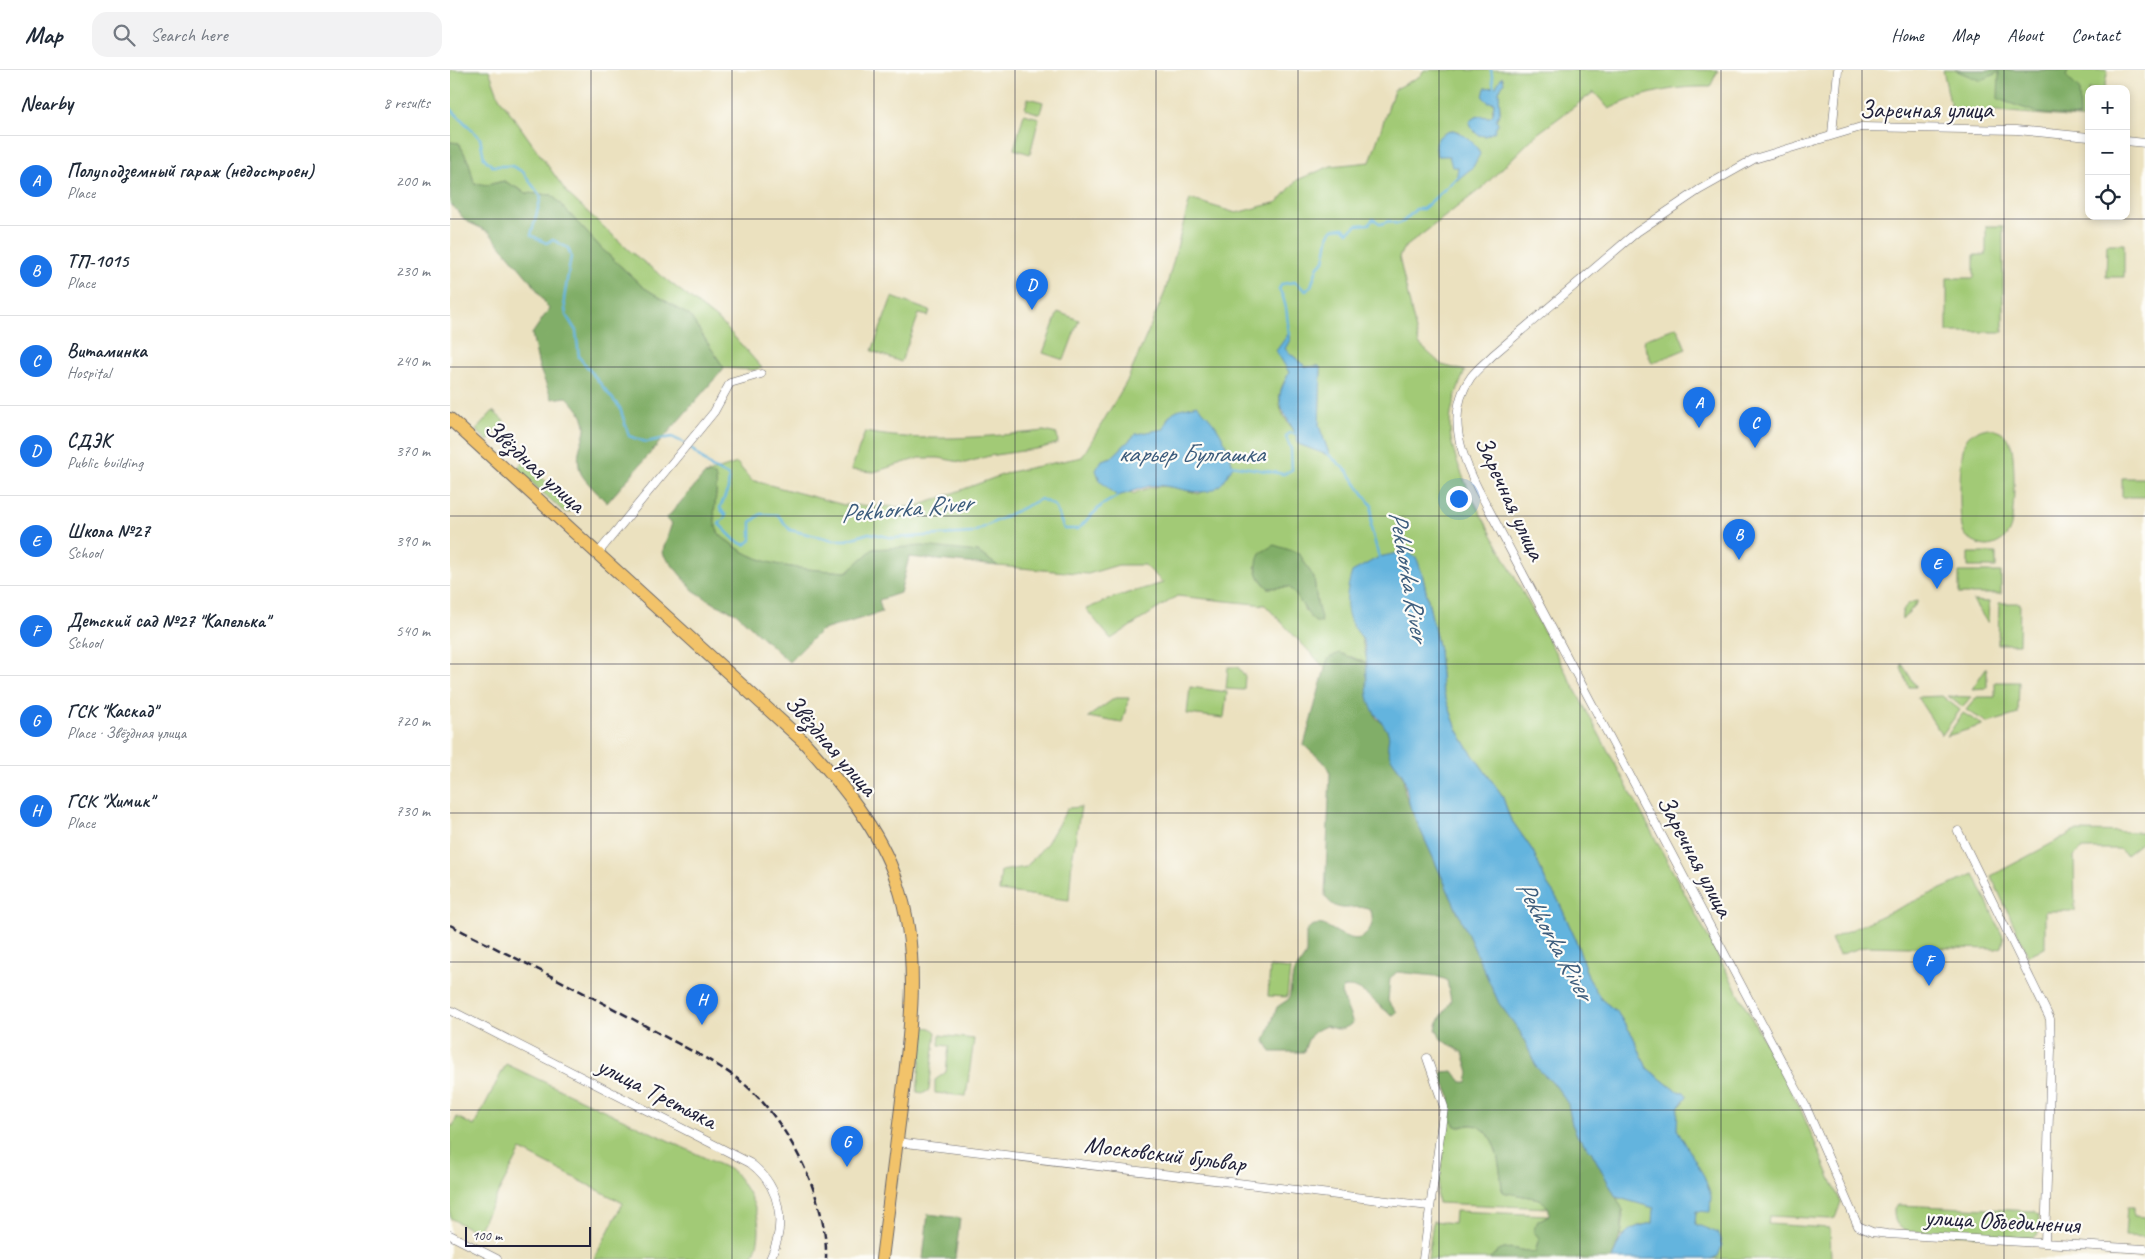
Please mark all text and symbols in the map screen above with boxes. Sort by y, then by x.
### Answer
search box [92,12,442,57]
text: Map [25,20,62,50]
icon: search [110,21,138,49]
text: Search here [150,23,228,47]
text: Home [1891,24,1924,46]
text: Map [1952,24,1979,46]
text: About [2007,24,2043,46]
text: Contact [2071,24,2120,46]
map controls [2085,85,2130,220]
button: + [2085,85,2130,130]
text: Nearby [20,90,73,116]
text: 8 results [383,93,430,113]
street label: Заречная улица [1859,94,1995,126]
button: − [2085,130,2130,175]
text: Полуподземный гараж (недостроен) [67,159,314,183]
text: A [32,171,40,191]
text: 200 m [396,171,430,191]
button: locate [2085,175,2130,220]
text: Place [67,183,95,203]
text: ТП-1015 [67,249,128,273]
text: B [32,261,40,281]
text: 230 m [396,261,430,281]
pin: D [1016,269,1048,310]
text: Place [67,273,95,293]
text: Витаминка [67,339,147,363]
text: C [32,351,40,371]
text: 240 m [396,351,430,371]
text: Hospital [67,363,111,383]
pin: A [1683,387,1715,428]
pin: C [1739,407,1771,448]
street label: Звёздная улица [477,412,594,522]
text: СДЭК [67,429,111,453]
street label: Заречная улица [1467,431,1554,567]
water label: карьер Булгашка [1118,437,1267,470]
text: D [31,441,41,461]
text: 370 m [396,441,430,461]
text: Public building [67,453,143,473]
water label: Pekhorka River [839,485,978,530]
your location [1446,486,1472,512]
water label: Pekhorka River [1381,508,1437,648]
text: Школа №27 [67,519,150,543]
pin: B [1723,519,1755,560]
text: E [32,531,40,551]
text: 390 m [396,531,430,551]
text: School [67,543,101,563]
pin: E [1921,548,1953,589]
text: Детский сад №27 "Капелька" [67,609,269,633]
text: F [32,621,40,641]
text: 540 m [396,621,430,641]
text: School [67,633,101,653]
street label: Звёздная улица [777,687,885,805]
text: ГСК "Каскад" [67,699,157,723]
text: G [32,711,40,731]
text: 720 m [396,711,430,731]
text: Place · Звёздная улица [67,723,186,743]
text: ГСК "Химик" [67,789,154,813]
street label: Заречная улица [1649,789,1741,924]
text: H [31,801,41,821]
text: 730 m [396,801,430,821]
text: Place [67,813,95,833]
water label: Pekhorka River [1509,874,1604,1010]
pin: F [1913,945,1945,986]
pin: H [686,984,718,1025]
street label: улица Третьяка [590,1048,724,1138]
pin: G [831,1126,863,1167]
street label: Московский бульвар [1083,1128,1249,1180]
street label: улица Объединения [1922,1201,2082,1241]
scale bar [465,1224,591,1247]
text: 100 m [472,1227,502,1244]

